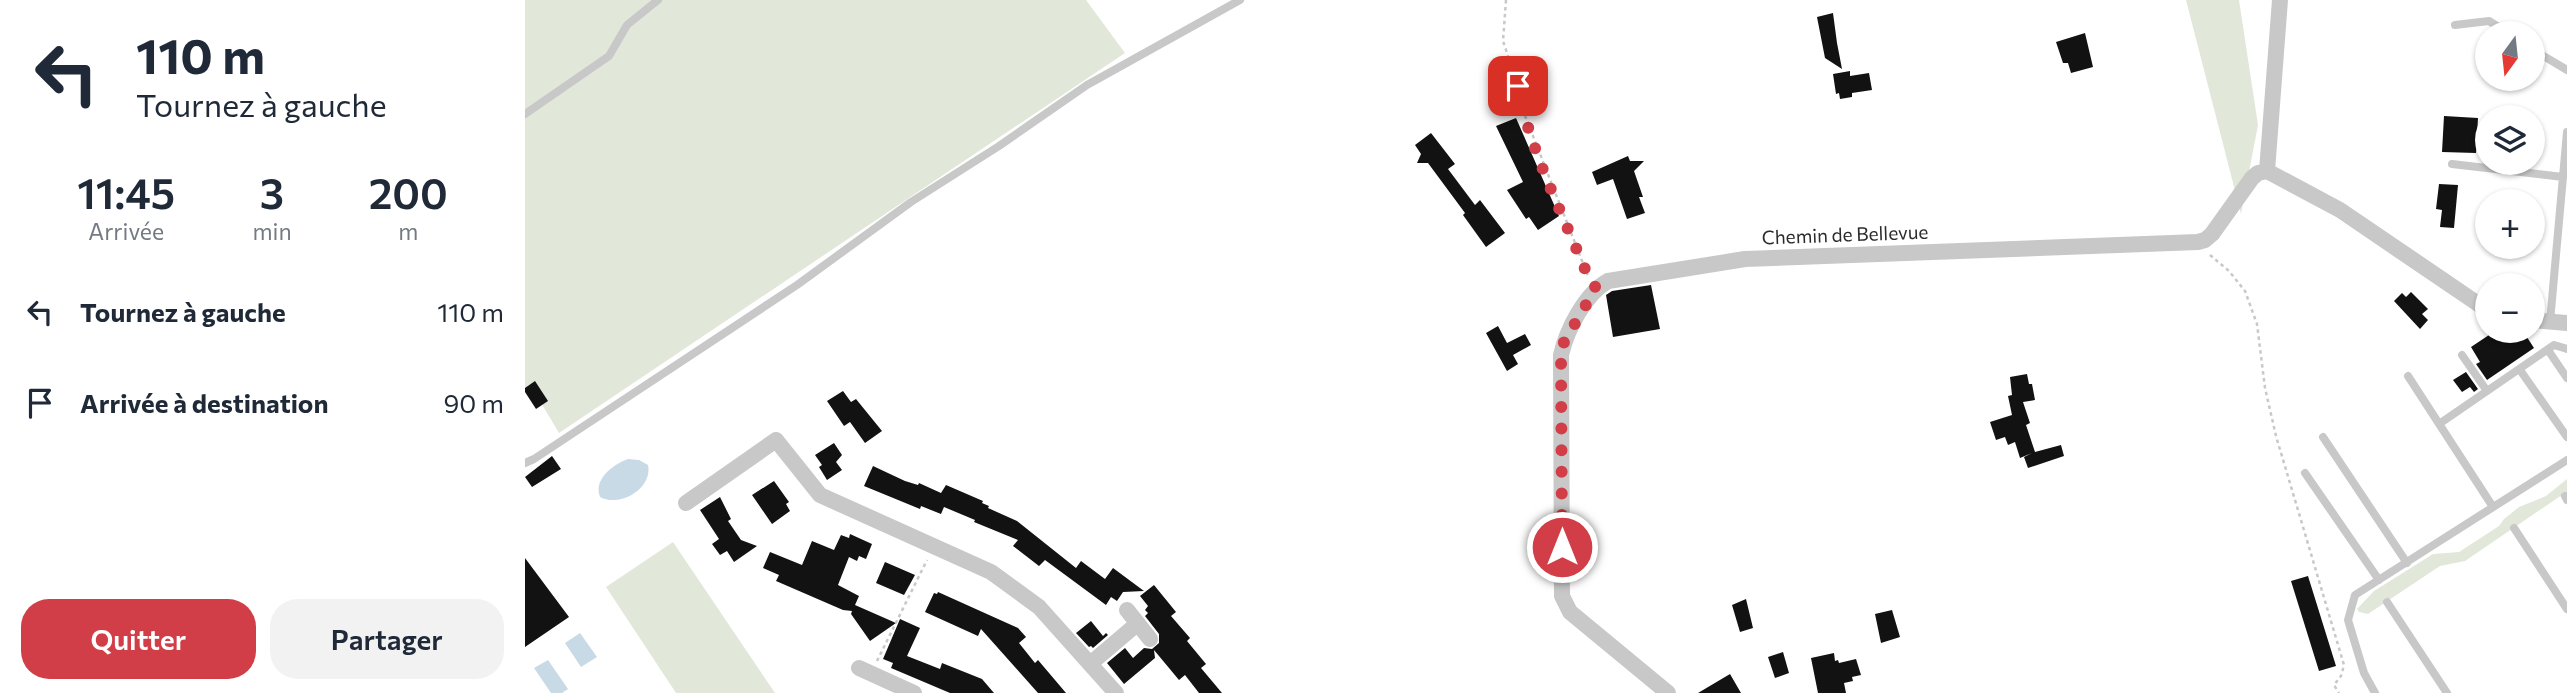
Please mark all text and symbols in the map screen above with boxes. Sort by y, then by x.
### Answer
north arrow [2475,21,2545,91]
map controls [2475,21,2545,343]
text: 110 m [136,24,265,84]
icon: left [21,28,112,119]
pin [1488,56,1548,116]
icon: arrive [1499,67,1537,105]
text: Tournez à gauche [136,84,387,124]
button: layers [2475,105,2545,175]
text: 11:45 [77,166,175,218]
text: 3 [260,166,284,218]
text: 200 [369,166,448,218]
button: + [2475,189,2545,259]
text: Arrivée [88,217,164,245]
text: min [252,217,292,245]
text: m [398,217,418,245]
street label: Chemin de Bellevue [1761,220,1929,248]
button: − [2475,273,2545,343]
icon: left [21,293,59,331]
text: Tournez à gauche [80,296,286,327]
text: 110 m [437,296,504,327]
icon: arrive [21,384,59,422]
text: Arrivée à destination [80,387,328,418]
text: 90 m [444,387,504,418]
position arrow [1525,510,1599,584]
button: Quitter [21,599,256,679]
button: Partager [270,599,504,679]

